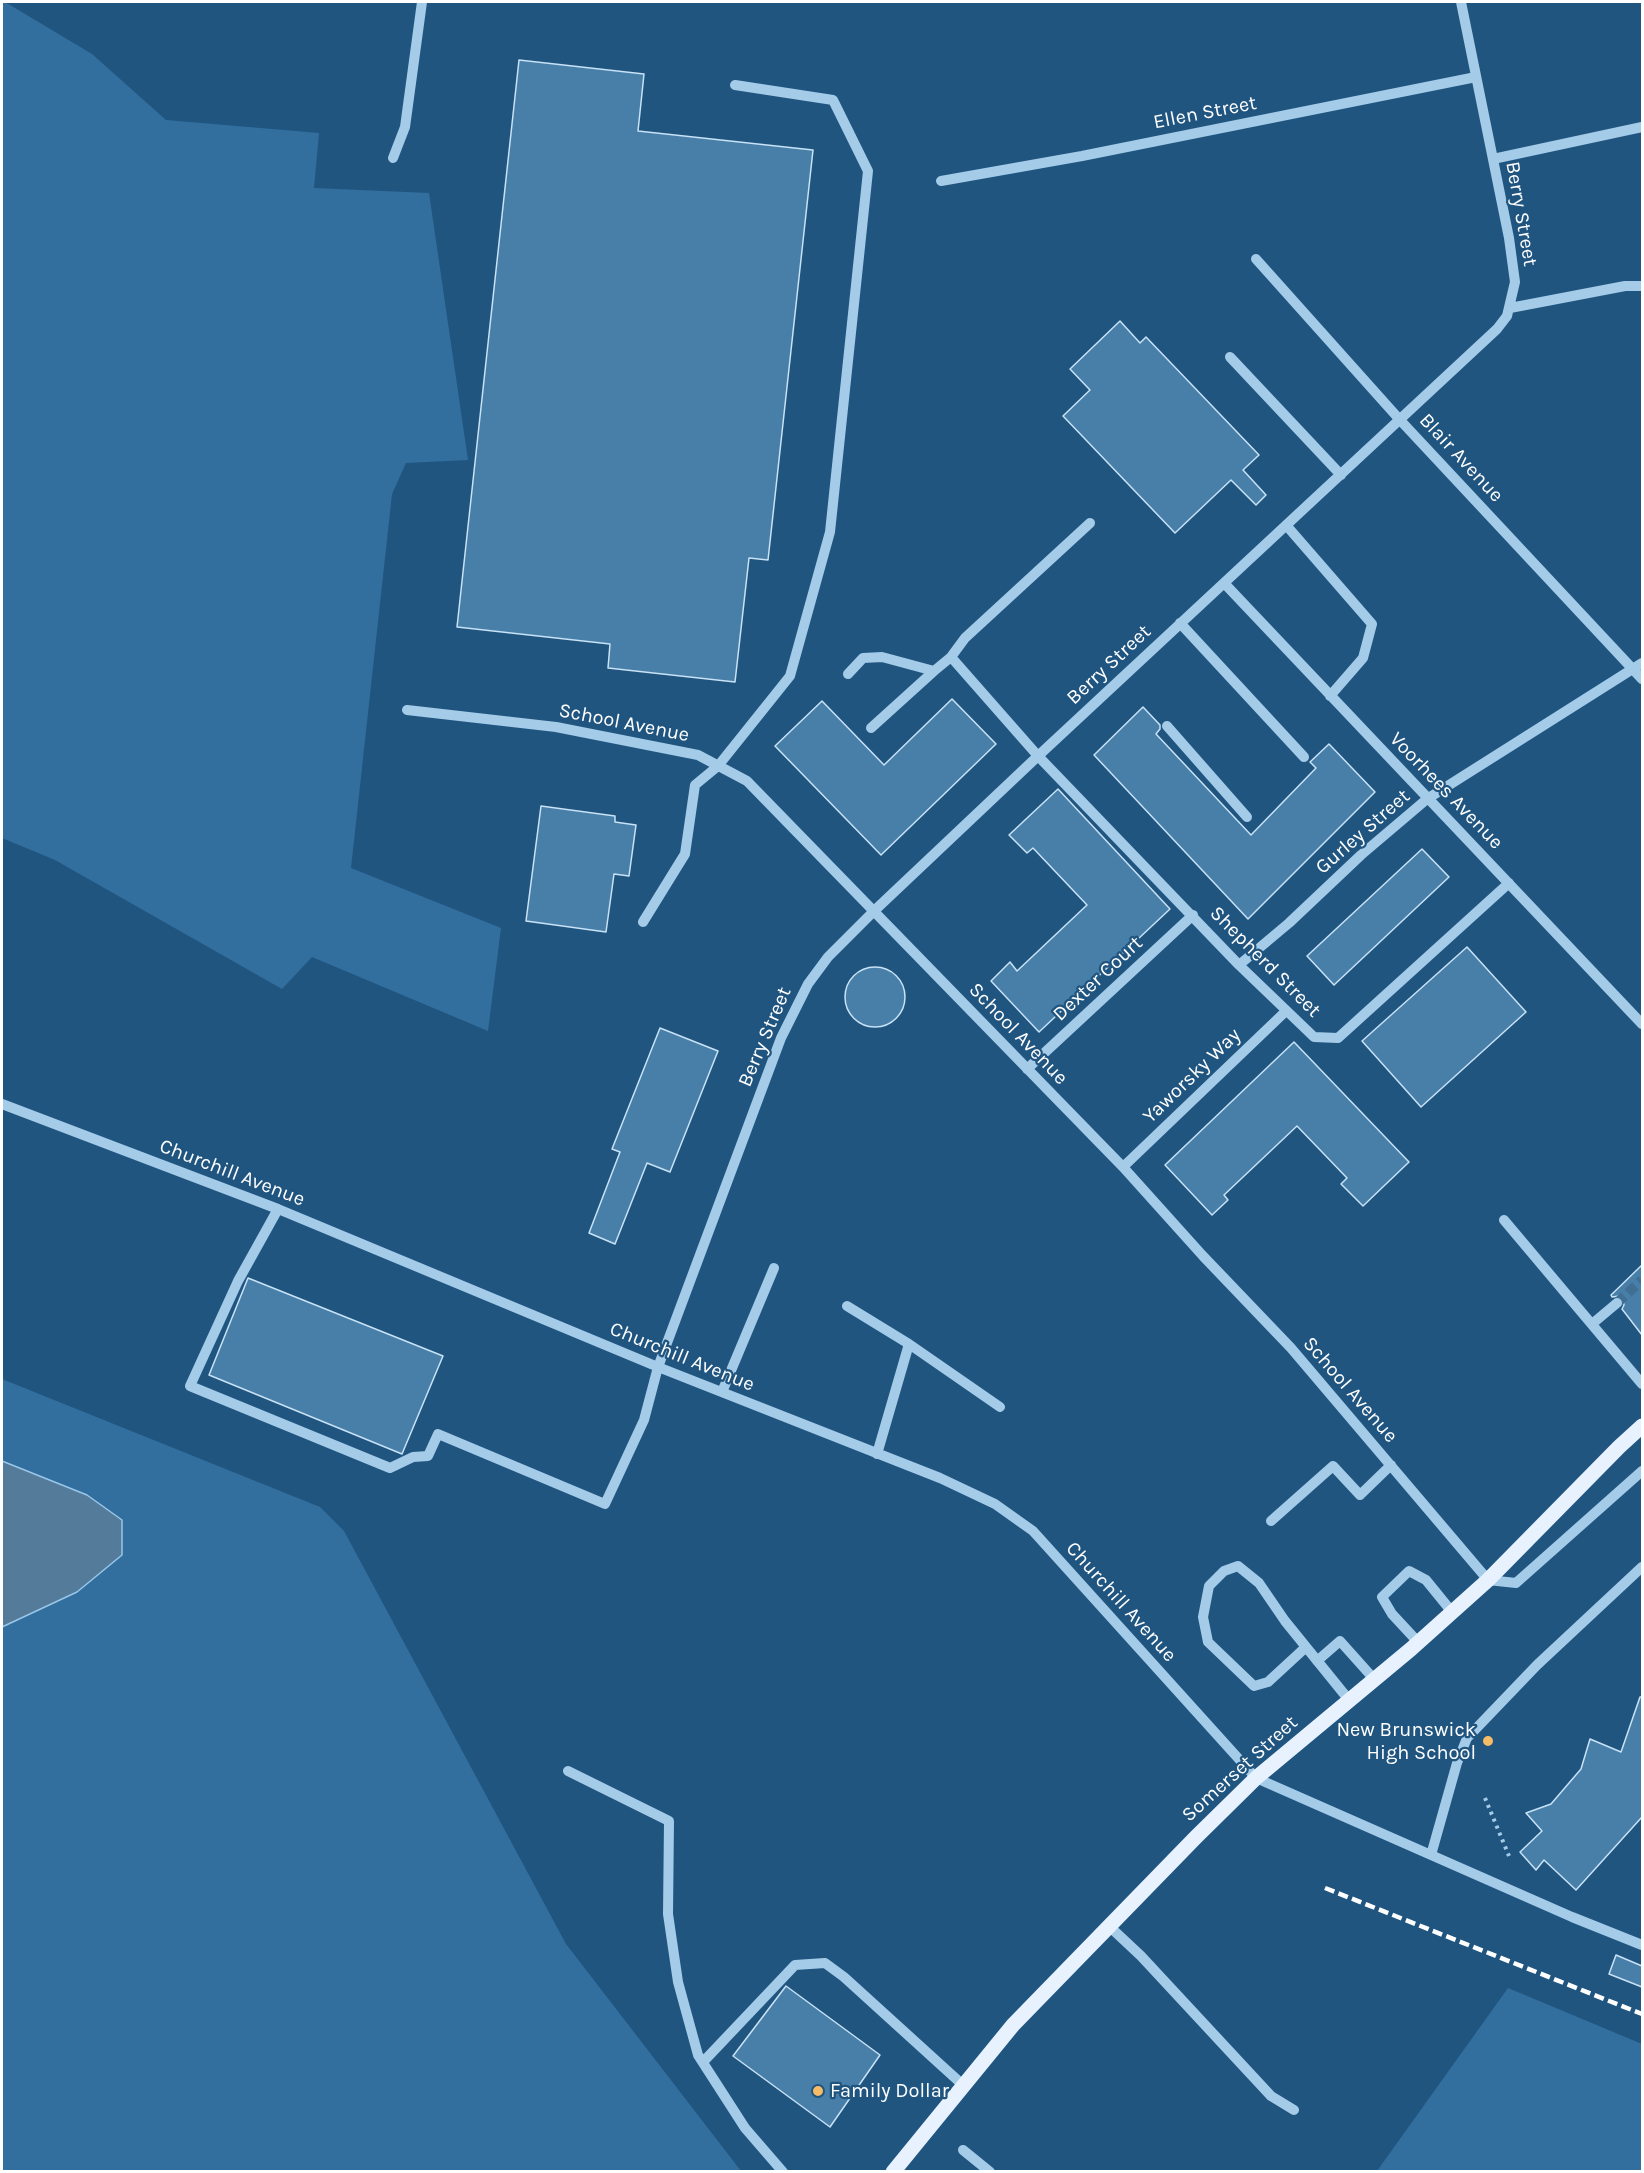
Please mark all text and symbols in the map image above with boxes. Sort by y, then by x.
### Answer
street label: Ellen Street [1151,91,1259,135]
street label: Berry Street [1500,160,1542,268]
street label: Blair Avenue [1414,409,1508,507]
street label: Berry Street [1062,620,1156,710]
street label: School Avenue [557,699,691,747]
street label: Voorhees Avenue [1384,727,1508,855]
street label: Gurley Street [1311,785,1415,879]
street label: Shepherd Street [1204,901,1326,1023]
street label: Dexter Court [1048,932,1148,1026]
street label: School Avenue [963,978,1073,1090]
street label: Berry Street [733,983,797,1091]
street label: Yaworsky Way [1138,1023,1246,1129]
street label: Churchill Avenue [156,1134,308,1212]
street label: Churchill Avenue [606,1317,758,1397]
street label: School Avenue [1297,1332,1403,1448]
street label: Churchill Avenue [1061,1537,1181,1667]
street label: Somerset Street [1177,1711,1303,1827]
place label: New Brunswick High School [1336,1718,1476,1765]
marker: New Brunswick High School [1481,1734,1495,1748]
place label: Family Dollar [830,2079,949,2103]
marker: Family Dollar [811,2084,825,2098]

